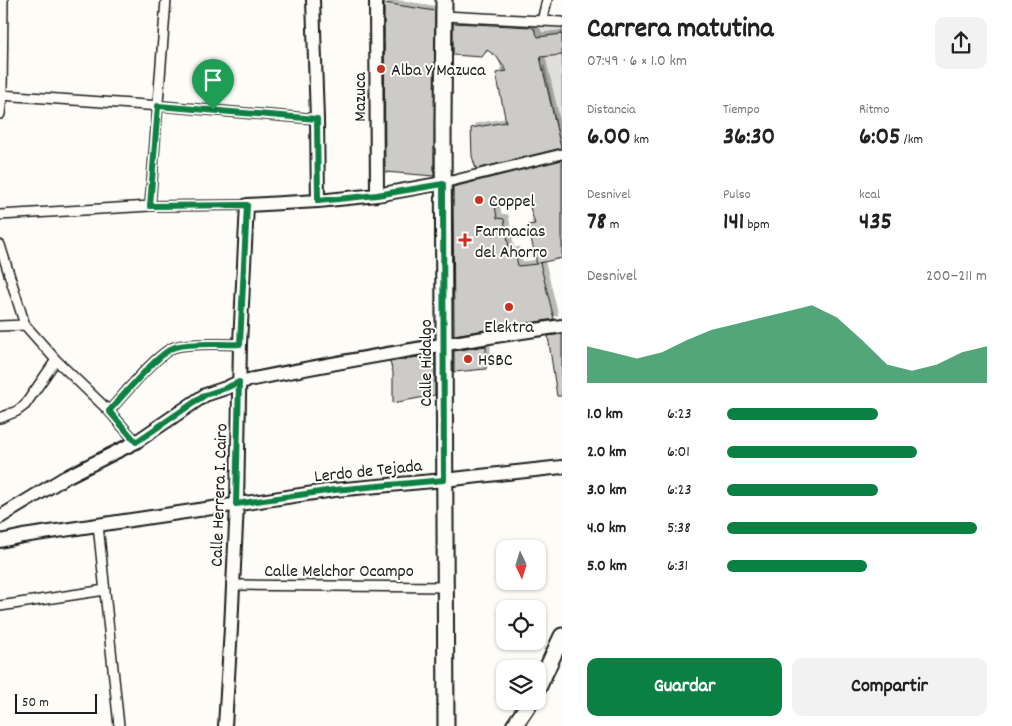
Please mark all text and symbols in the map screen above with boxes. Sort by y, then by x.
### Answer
text: Carrera matutina [587,11,773,51]
button: share [935,17,987,69]
text: 07:49 · 6 × 1.0 km [587,50,687,73]
pin [192,59,234,110]
place label: Alba Y Mazuca [391,59,486,84]
marker: Alba Y Mazuca [375,63,387,75]
icon: arrive [199,66,227,94]
street label: Mazuca [349,72,374,122]
text: Distancia [587,100,636,120]
text: Tiempo [723,100,760,120]
text: Ritmo [859,100,889,120]
text: 6.00 [587,120,631,156]
text: 36:30 [723,120,775,156]
text: 6:05 [859,120,901,156]
text: km [631,130,649,150]
text: /km [901,130,923,150]
text: Desnivel [587,185,631,205]
text: Pulso [723,185,751,205]
text: kcal [859,185,880,205]
place label: Coppel [489,190,535,215]
marker: Coppel [473,194,485,206]
text: 78 [587,205,607,241]
text: 141 [723,205,744,241]
text: 435 [859,205,892,241]
text: m [607,215,619,235]
text: bpm [744,215,770,235]
place label: Farmacias del Ahorro [475,220,547,266]
marker: Farmacias del Ahorro [459,234,471,246]
text: Desnivel [587,265,637,288]
text: 200–211 m [926,265,987,288]
marker: Elektra [503,301,515,313]
place label: Elektra [484,316,534,341]
street label: Calle Hidalgo [415,319,440,407]
place label: HSBC [478,349,513,374]
marker: HSBC [462,353,474,365]
text: 1.0 km [587,403,623,426]
text: 6:23 [667,403,692,426]
street label: Calle Herrera I. Cairo [206,423,235,567]
text: 2.0 km [587,441,627,464]
text: 6:01 [667,441,690,464]
street label: Lerdo de Tejada [313,454,424,491]
text: 3.0 km [587,479,627,502]
text: 6:23 [667,479,692,502]
text: 4.0 km [587,517,626,540]
text: 5:38 [667,517,691,540]
north arrow [496,540,546,590]
map controls [496,540,546,710]
text: 5.0 km [587,555,627,578]
text: 6:31 [667,555,688,578]
street label: Calle Melchor Ocampo [264,560,414,585]
button: locate [496,600,546,650]
button: Guardar [587,658,782,716]
button: Compartir [792,658,987,716]
button: layers [496,660,546,710]
scale bar [15,691,98,714]
text: 50 m [22,693,49,713]

